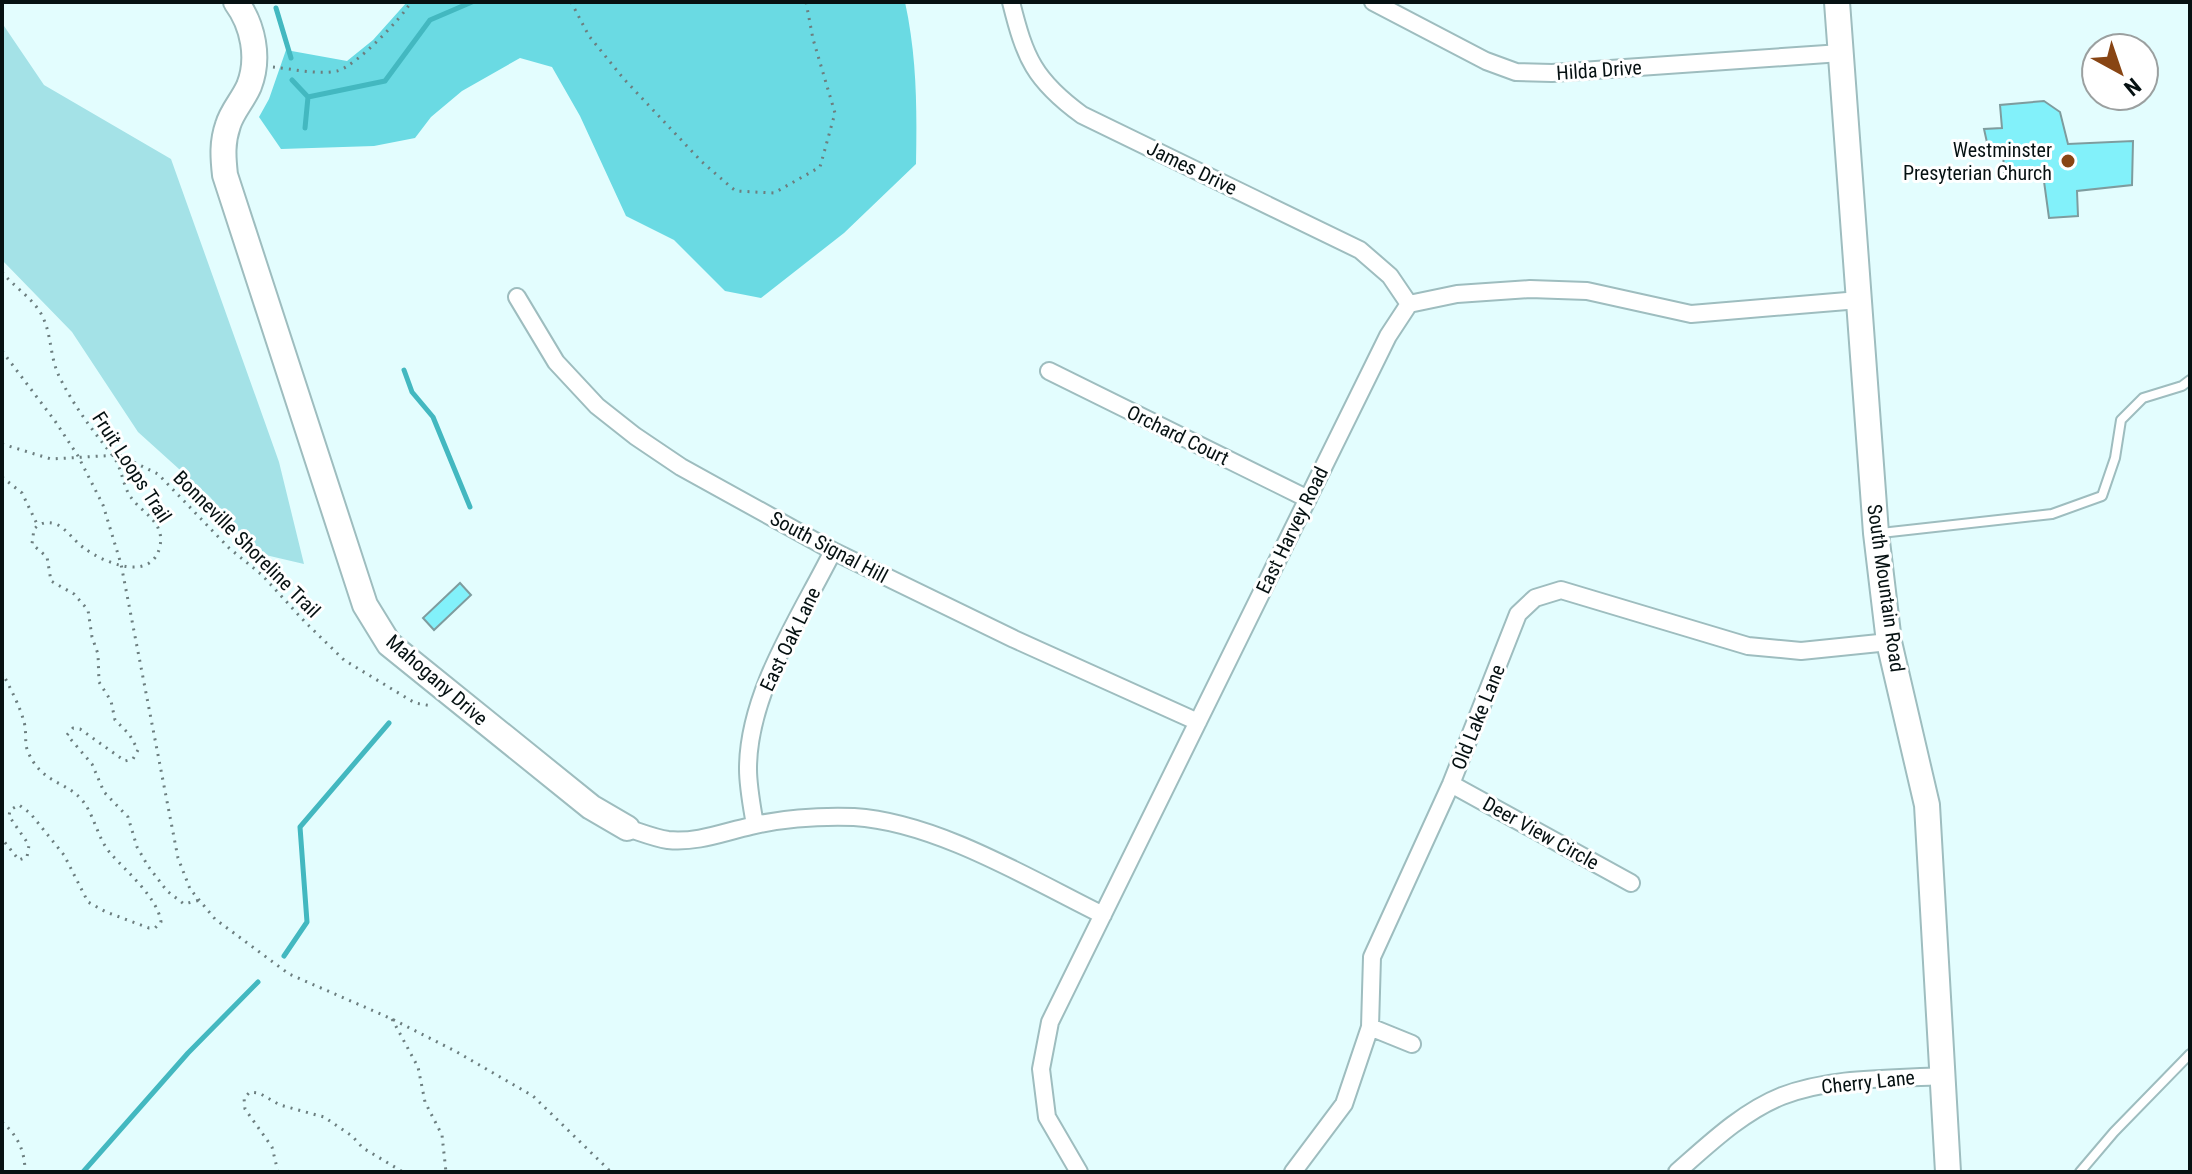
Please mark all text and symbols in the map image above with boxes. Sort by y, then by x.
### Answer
north arrow [2080,32,2160,112]
street label: Hilda Drive [1555,55,1643,85]
text: N [2119,73,2146,101]
street label: James Drive [1143,136,1241,200]
place label: Westminster Presyterian Church [1903,138,2052,185]
marker: Westminster Presyterian Church [2059,152,2077,170]
street label: Orchard Court [1123,400,1233,470]
street label: Fruit Loops Trail [87,407,177,527]
street label: East Harvey Road [1251,463,1333,597]
street label: Bonneville Shoreline Trail [169,466,325,622]
street label: South Mountain Road [1862,503,1910,673]
street label: South Signal Hill [766,506,892,588]
street label: East Oak Lane [755,583,825,695]
street label: Mahogany Drive [381,629,493,731]
street label: Old Lake Lane [1446,661,1510,773]
street label: Deer View Circle [1479,791,1603,875]
street label: Cherry Lane [1820,1065,1916,1099]

